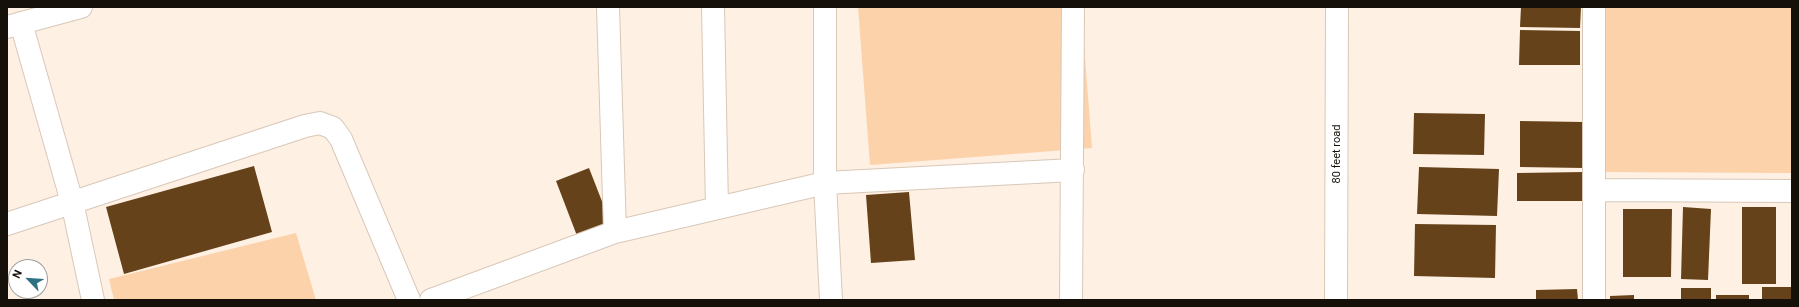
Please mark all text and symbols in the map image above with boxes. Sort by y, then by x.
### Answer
street label: 80 feet road [1330,125,1344,183]
north arrow [8,259,48,299]
text: N [10,268,25,280]

